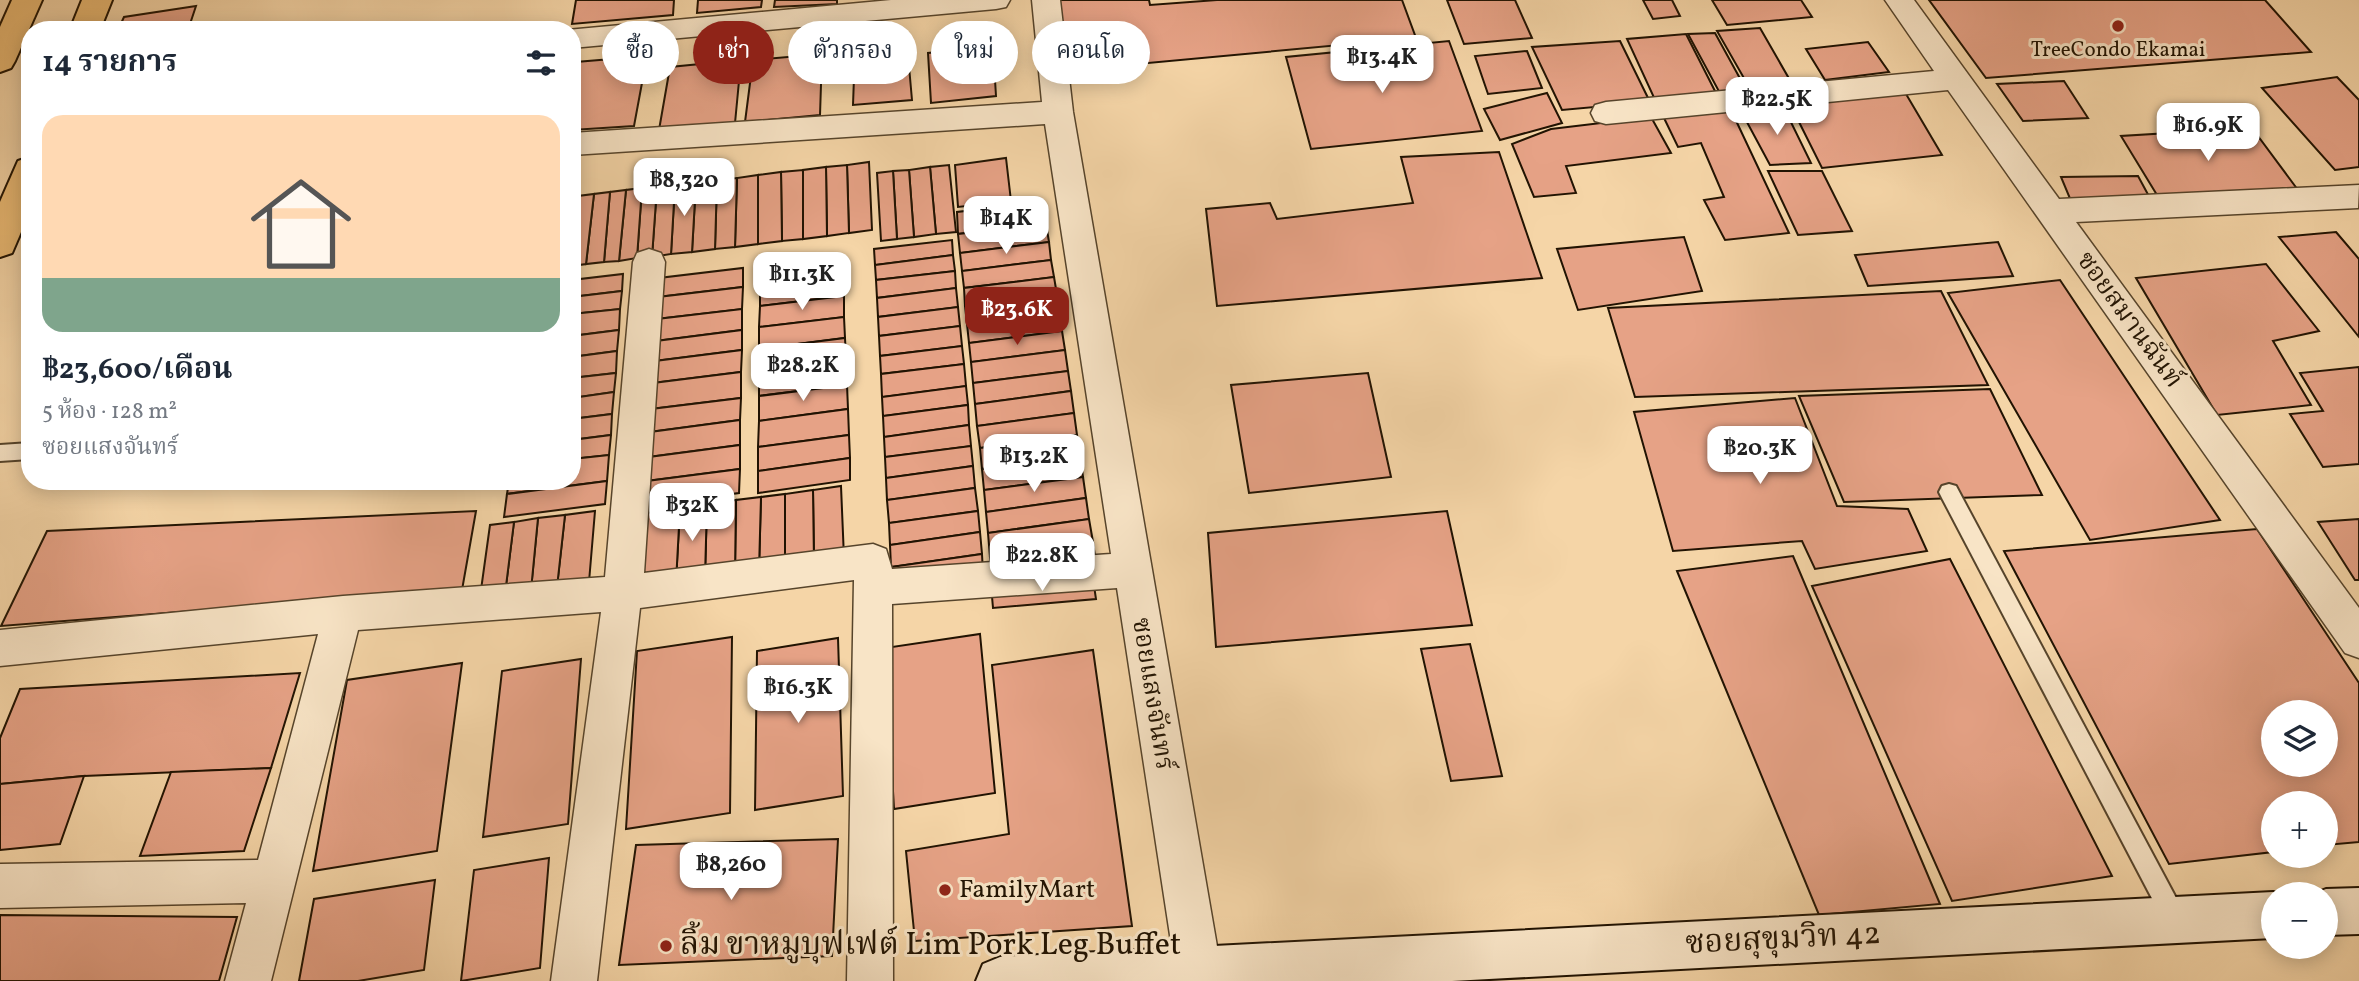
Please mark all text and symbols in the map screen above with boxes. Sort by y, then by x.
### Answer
marker: TreeCondo Ekamai [2110,18,2126,34]
chip: ซื้อ [602,21,679,84]
chip: เช่า [693,21,774,84]
chip: ตัวกรอง [788,21,917,84]
chip: ใหม่ [931,21,1018,84]
chip: คอนโด [1032,21,1150,84]
pin: ฿13.4K [1325,36,1439,95]
place label: TreeCondo Ekamai [2031,36,2205,65]
text: 14 รายการ [42,42,177,84]
text: ฿13.4K [1347,42,1417,74]
icon: filters [522,44,560,82]
pin: ฿22.5K [1720,78,1834,137]
text: ฿22.5K [1742,84,1812,116]
pin: ฿16.9K [2151,104,2265,163]
text: ฿16.9K [2173,110,2243,142]
pin: ฿8,320 [627,158,741,218]
icon: home [238,161,364,287]
text: ฿8,320 [650,165,719,197]
pin: ฿14K [965,196,1047,256]
text: ฿14K [980,203,1032,235]
street label: ซอยสมานฉันท์ [2067,244,2191,396]
pin: ฿11.3K [745,252,859,312]
text: ฿11.3K [769,259,835,291]
pin: ฿23.6K [960,288,1074,347]
text: ฿23.6K [981,294,1053,326]
pin: ฿28.2K [746,344,860,403]
text: ฿23,600/เดือน [42,349,232,391]
text: ฿28.2K [767,350,839,382]
text: 5 ห้อง · 128 m² [42,396,177,428]
pin: ฿20.3K [1703,426,1817,486]
text: ซอยแสงจันทร์ [42,432,178,464]
text: ฿20.3K [1723,433,1797,465]
pin: ฿13.2K [977,434,1091,494]
text: ฿13.2K [1000,441,1068,473]
pin: ฿32K [651,484,733,543]
text: ฿32K [665,490,719,522]
pin: ฿22.8K [985,534,1099,593]
text: ฿22.8K [1006,540,1078,572]
street label: ซอยแสงจันทร์ [1122,615,1182,773]
pin: ฿16.3K [741,666,855,725]
text: ฿16.3K [763,672,833,704]
map controls [2261,700,2338,959]
button: layers [2261,700,2338,777]
button: + [2261,791,2338,868]
pin: ฿8,260 [674,842,788,902]
text: ฿8,260 [696,849,766,881]
place label: FamilyMart [959,872,1095,908]
marker: FamilyMart [937,882,953,898]
button: − [2261,882,2338,959]
street label: ซอยสุขุมวิท 42 [1684,913,1882,967]
place label: ลิ้ม ขาหมูบุฟเฟต์ Lim Pork Leg Buffet [680,921,1181,968]
marker: ลิ้ม ขาหมูบุฟเฟต์ Lim Pork Leg Buffet [658,938,674,954]

